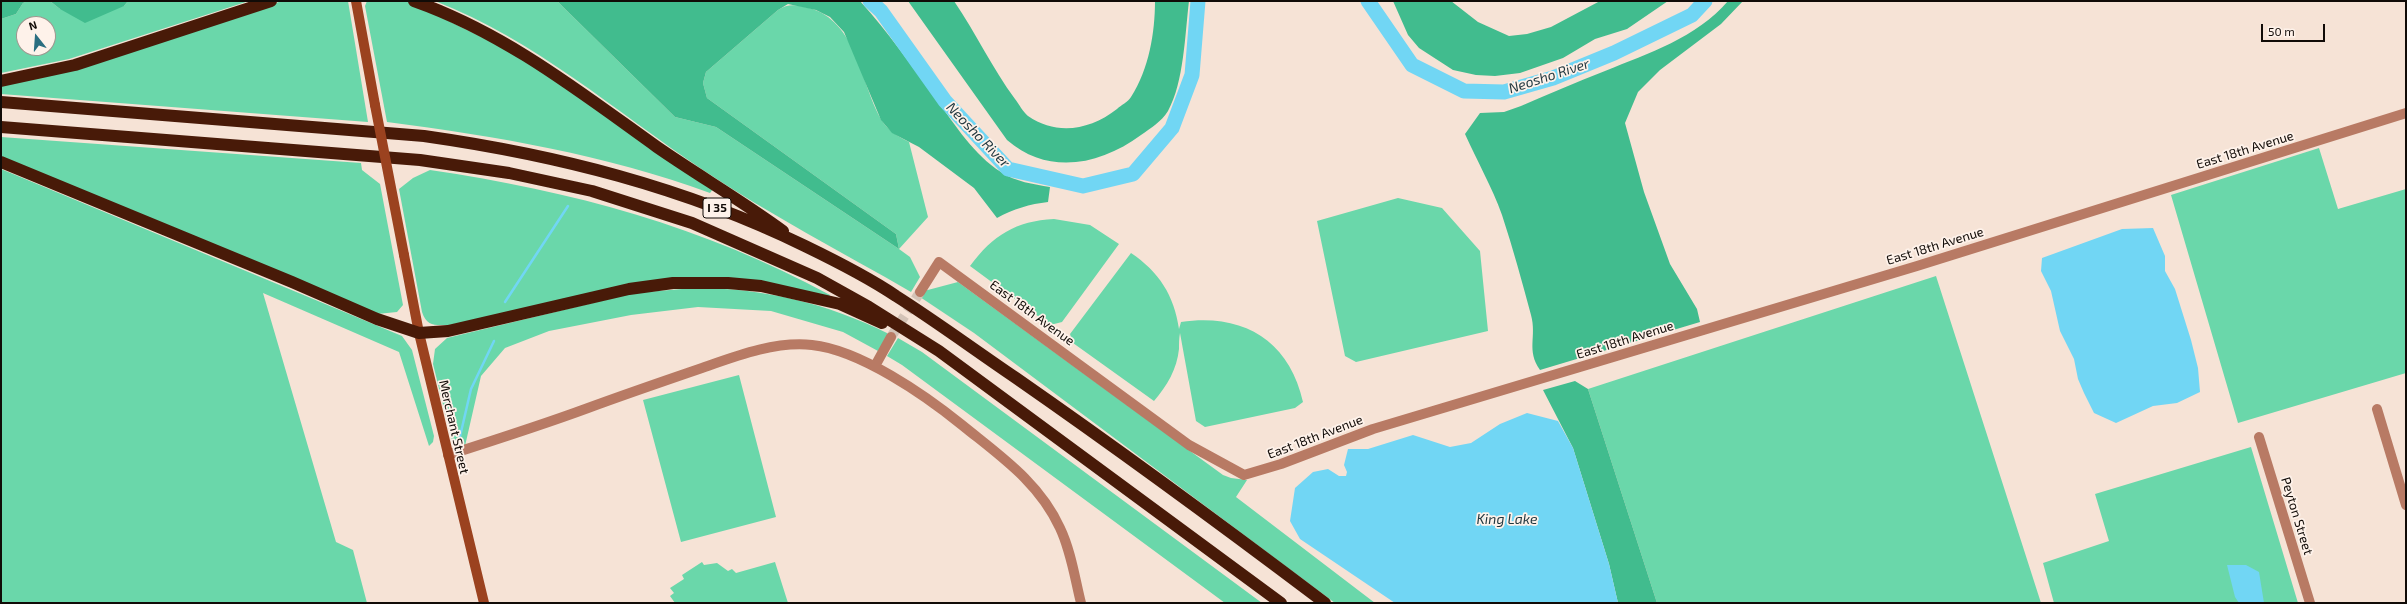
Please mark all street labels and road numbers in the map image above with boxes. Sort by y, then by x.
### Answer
street label: East 18th Avenue [2194,128,2296,172]
road number: I 35 [703,198,731,218]
street label: East 18th Avenue [1884,224,1986,268]
street label: East 18th Avenue [987,277,1077,349]
street label: East 18th Avenue [1574,318,1676,362]
street label: Merchant Street [436,378,472,476]
street label: East 18th Avenue [1265,412,1365,462]
street label: Peyton Street [2278,475,2316,557]

